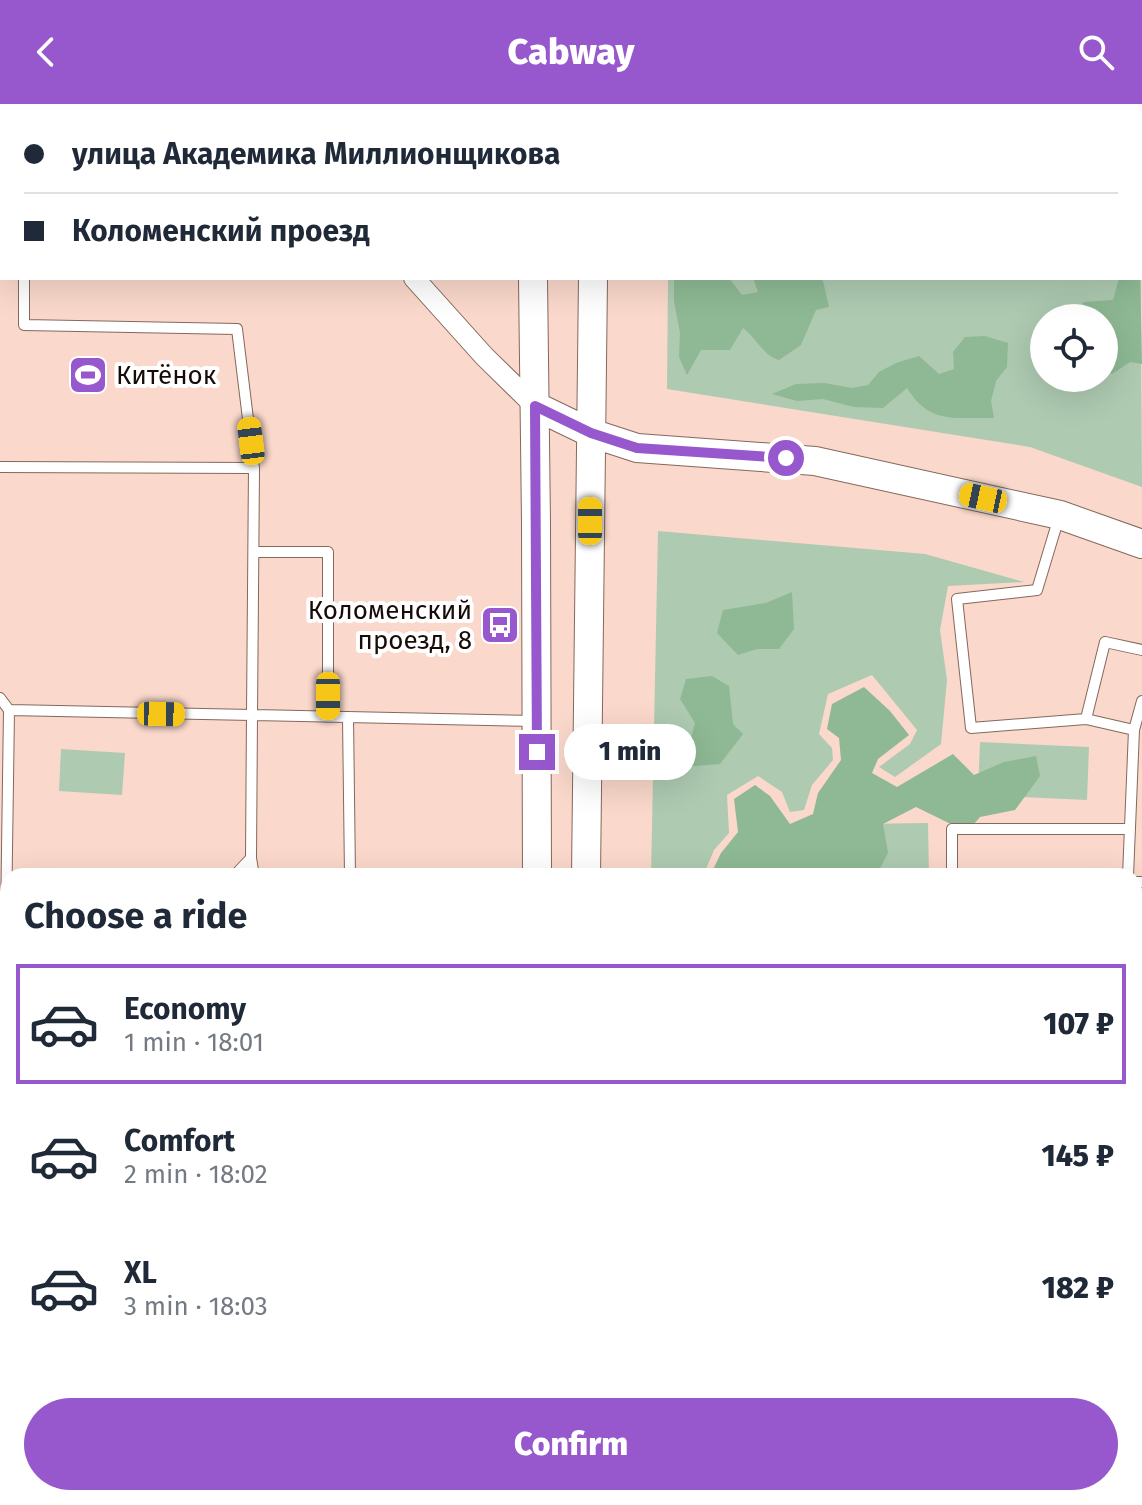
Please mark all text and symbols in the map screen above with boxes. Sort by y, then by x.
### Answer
icon: back [24,30,68,74]
text: Cabway [508,30,634,74]
icon: search [1074,30,1118,74]
text: улица Академика Миллионщикова [72,136,560,172]
text: Коломенский проезд [72,213,370,249]
map controls [1030,304,1118,392]
button: locate [1030,304,1118,392]
sports icon: Китёнок [67,354,109,396]
place label: Китёнок [116,360,217,391]
car [236,416,266,466]
route start [768,440,804,476]
car [957,481,1009,515]
car [578,497,602,545]
place label: Коломенский проезд, 8 [308,595,472,656]
bus stop icon: Коломенский проезд, 8 [479,604,521,646]
car [316,672,340,720]
car [137,702,185,726]
callout: 1 min [565,724,697,780]
route end [519,734,555,770]
text: 1 min [599,736,661,767]
text: Choose a ride [24,894,247,938]
icon: car [28,988,100,1060]
text: Economy [124,991,246,1027]
text: 107 ₽ [1043,1006,1114,1042]
text: 1 min · 18:01 [124,1027,264,1058]
icon: car [28,1120,100,1192]
text: Comfort [124,1123,235,1159]
text: 145 ₽ [1041,1138,1114,1174]
text: 2 min · 18:02 [124,1159,268,1190]
icon: car [28,1252,100,1324]
text: XL [124,1255,157,1291]
text: 182 ₽ [1042,1270,1114,1306]
text: 3 min · 18:03 [124,1291,268,1322]
button: Confirm [24,1398,1118,1490]

